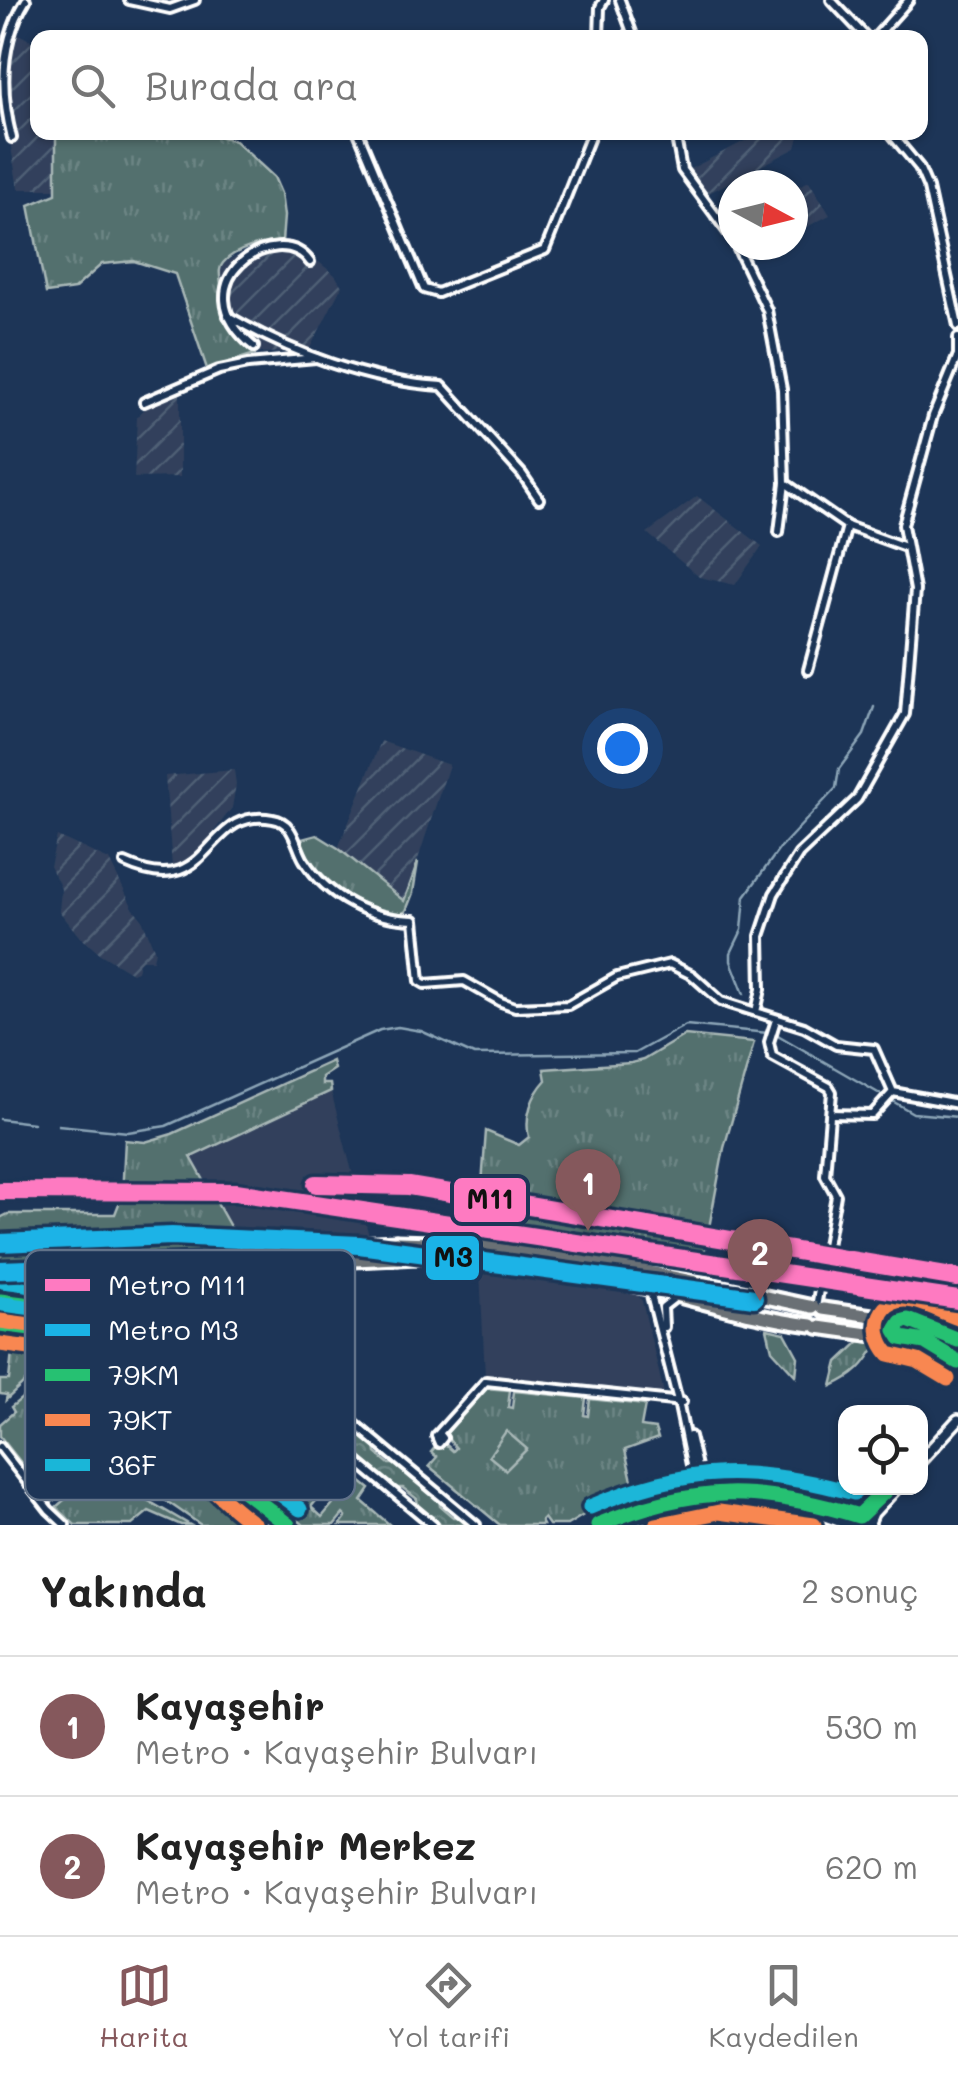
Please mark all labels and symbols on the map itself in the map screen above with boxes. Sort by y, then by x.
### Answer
north arrow [718,170,808,260]
your location [597,723,648,774]
pin: 1 [556,1148,620,1231]
line badge: M11 [452,1176,528,1224]
text: M11 [466,1180,514,1216]
pin: 2 [728,1218,792,1301]
line badge: M3 [424,1234,481,1282]
text: M3 [433,1238,473,1274]
legend [25,1250,355,1500]
text: Metro M11 [108,1266,247,1302]
text: Metro M3 [108,1311,238,1347]
text: 79KM [108,1356,179,1392]
text: 79KT [108,1401,173,1437]
text: 36F [108,1446,157,1482]

